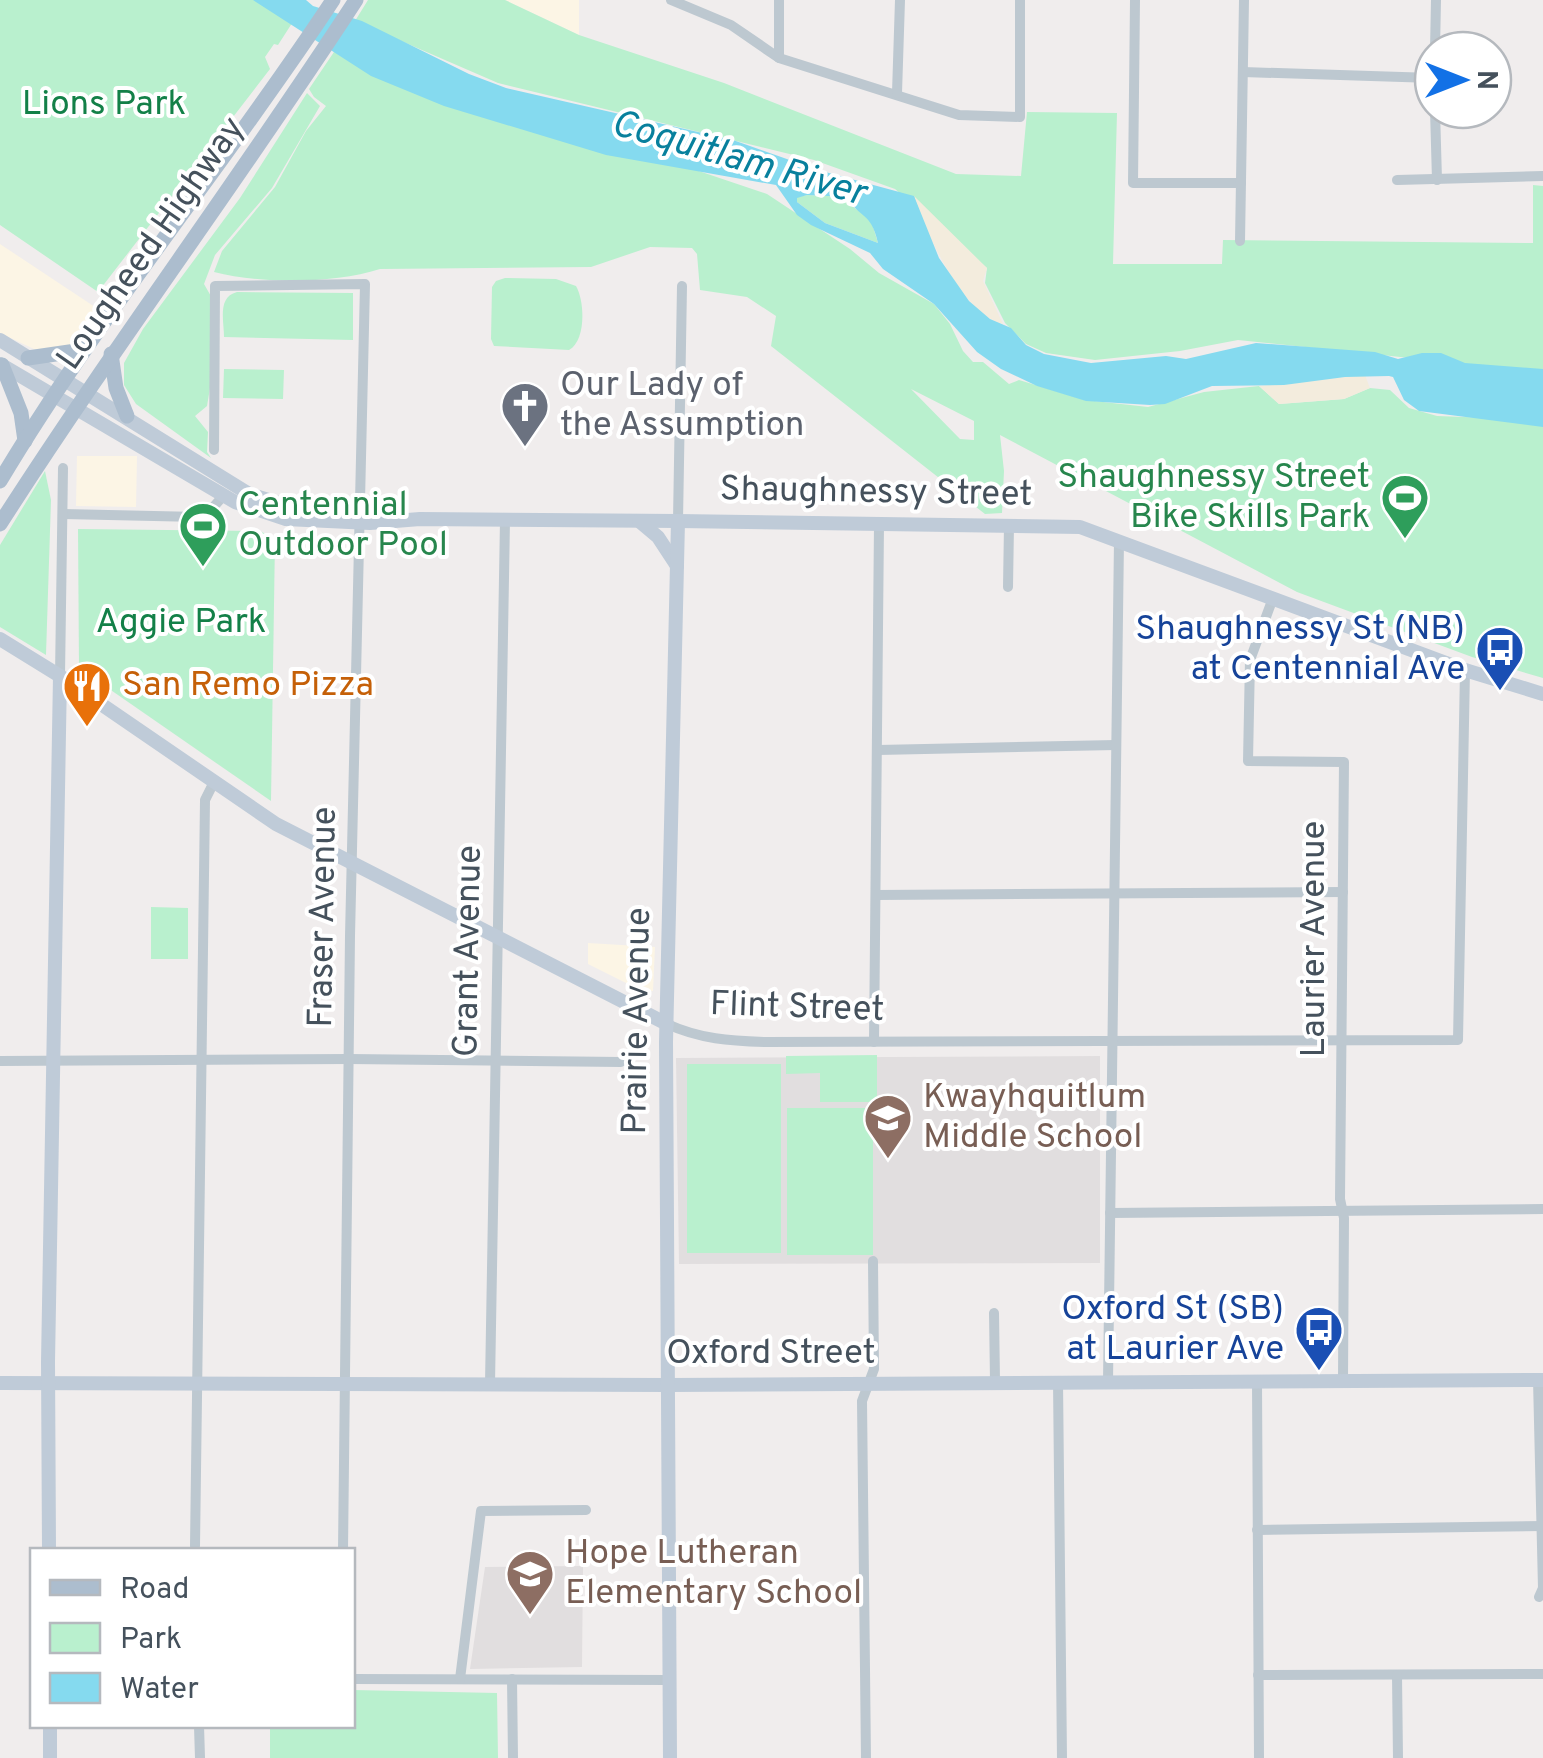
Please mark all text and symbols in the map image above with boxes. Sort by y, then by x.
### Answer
north arrow [1413,30,1513,130]
text: N [1467,70,1503,90]
park label: Lions Park [22,83,186,127]
water label: Coquitlam River [605,100,873,220]
street label: Lougheed Highway [48,109,256,379]
place label: Our Lady of the Assumption [560,364,804,448]
church icon: Our Lady of the Assumption [499,380,551,448]
place label: Shaughnessy Street Bike Skills Park [1057,456,1370,540]
street label: Shaughnessy Street [719,468,1033,518]
sports icon: Shaughnessy Street Bike Skills Park [1379,472,1431,540]
place label: Centennial Outdoor Pool [238,484,448,568]
sports icon: Centennial Outdoor Pool [177,500,229,568]
park label: Aggie Park [96,601,266,645]
place label: Shaughnessy St (NB) at Centennial Ave [1135,608,1465,692]
bus stop icon: Shaughnessy St (NB) at Centennial Ave [1474,624,1526,692]
restaurant icon: San Remo Pizza [61,660,113,728]
place label: San Remo Pizza [122,664,374,708]
street label: Fraser Avenue [300,806,348,1028]
street label: Laurier Avenue [1293,821,1337,1057]
street label: Grant Avenue [445,845,493,1057]
street label: Prairie Avenue [614,907,662,1135]
street label: Flint Street [709,983,885,1033]
place label: Kwayhquitlum Middle School [923,1076,1146,1160]
school or university icon: Kwayhquitlum Middle School [862,1092,914,1160]
place label: Oxford St (SB) at Laurier Ave [1061,1288,1284,1372]
bus stop icon: Oxford St (SB) at Laurier Ave [1293,1304,1345,1372]
street label: Oxford Street [666,1332,876,1376]
place label: Hope Lutheran Elementary School [565,1532,862,1616]
legend [30,1548,355,1728]
school or university icon: Hope Lutheran Elementary School [504,1548,556,1616]
text: Road [120,1572,189,1609]
text: Park [120,1622,182,1659]
text: Water [120,1672,199,1709]

